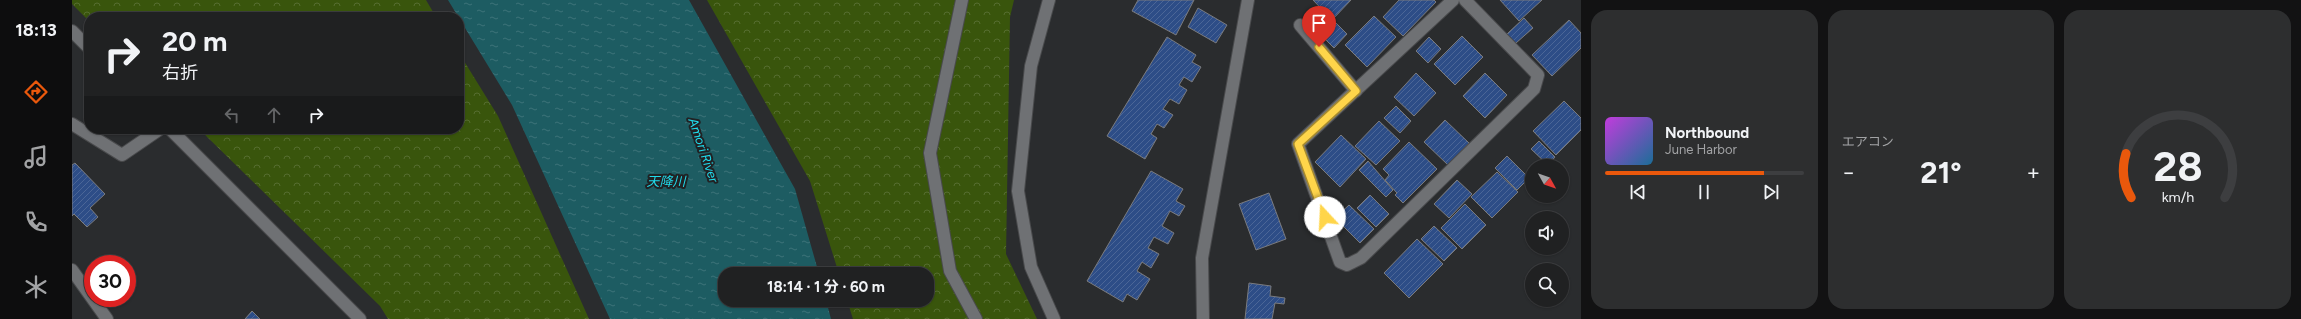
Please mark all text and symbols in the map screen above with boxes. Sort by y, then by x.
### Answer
pin [1302,6,1336,47]
icon: arrive [1308,12,1330,34]
text: 18:13 [15,19,57,41]
text: 20 m [162,24,227,58]
icon: right [96,28,148,80]
text: 右折 [162,62,198,84]
icon: directions [22,78,50,106]
icon: left [221,104,243,126]
icon: ahead [263,104,285,126]
icon: right [305,104,327,126]
water label: Amori River [685,115,722,185]
text: Northbound [1665,124,1749,142]
text: エアコン [1842,134,1894,149]
text: 28 [2153,140,2202,190]
text: June Harbor [1665,142,1737,157]
icon: music [22,143,50,171]
text: 21° [1920,154,1962,191]
north arrow [1525,159,1569,203]
map controls [1525,159,1569,307]
text: − [1842,159,1855,186]
text: + [2027,159,2040,186]
water label: 天降川 [646,174,687,189]
icon: previous [1627,181,1649,203]
icon: pause [1693,181,1715,203]
icon: next [1760,181,1782,203]
text: km/h [2161,187,2194,205]
position arrow [1304,196,1346,238]
icon: phone [22,208,50,236]
button: sound [1525,211,1569,255]
speed limit sign: 30 [84,255,136,307]
button: search [1525,263,1569,307]
icon: climate [22,273,50,301]
text: 18:14 · 1 分 · 60 m [767,278,885,296]

